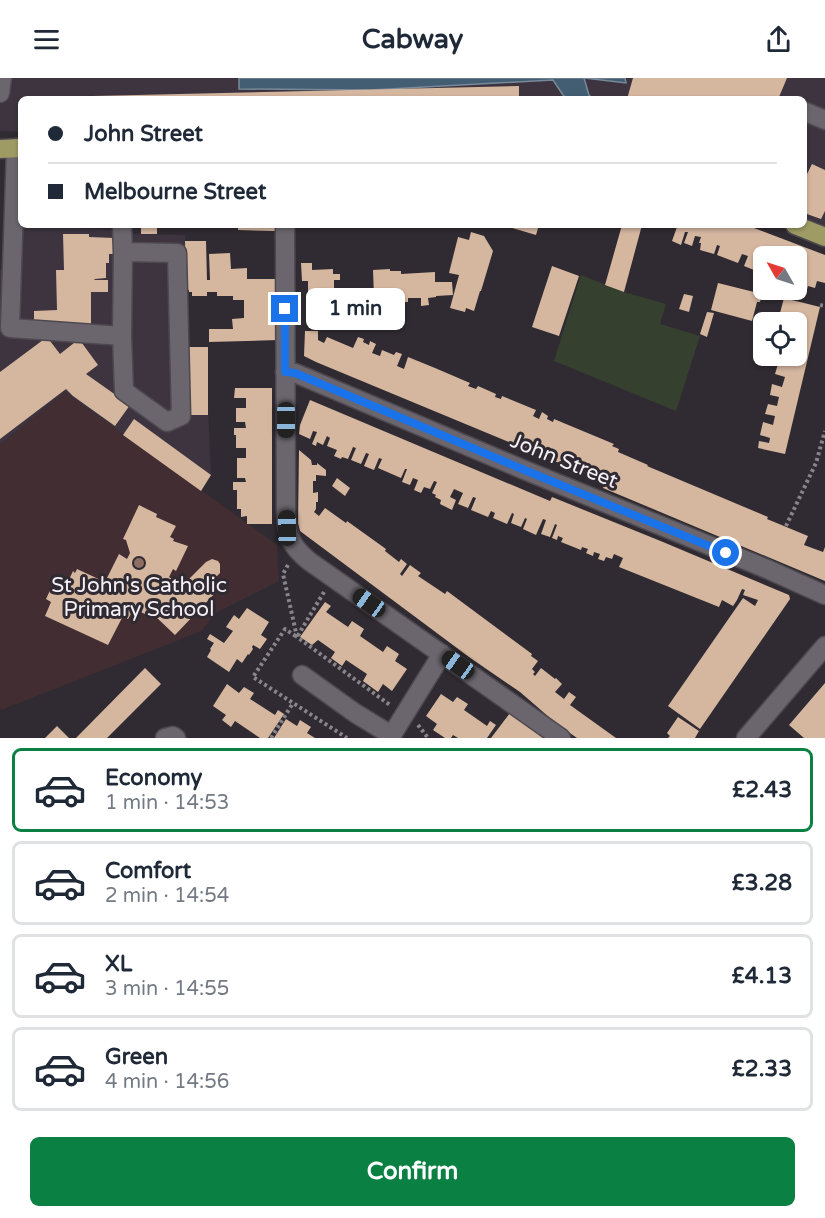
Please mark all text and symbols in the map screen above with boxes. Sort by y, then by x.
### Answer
icon: menu [30,23,63,56]
text: Cabway [362,23,463,56]
icon: share [762,23,795,56]
text: John Street [84,121,203,147]
text: Melbourne Street [84,179,266,205]
north arrow [753,246,807,300]
map controls [753,246,807,366]
callout: 1 min [306,288,405,330]
route end [271,295,298,322]
text: 1 min [329,297,382,321]
button: locate [753,312,807,366]
car [277,402,295,438]
street label: John Street [507,428,621,494]
car [278,510,296,546]
route start [712,539,739,566]
marker: St John's Catholic Primary School [132,556,146,570]
place label: St John's Catholic Primary School [51,573,227,622]
car [349,585,389,621]
car [438,647,478,683]
icon: car [33,763,87,817]
text: Economy [105,765,202,791]
text: £2.43 [732,777,792,803]
text: 1 min · 14:53 [105,791,229,815]
icon: car [33,856,87,910]
text: Comfort [105,858,191,884]
text: £3.28 [732,870,792,896]
text: 2 min · 14:54 [105,884,229,908]
icon: car [33,949,87,1003]
text: XL [105,951,132,977]
text: £4.13 [732,963,792,989]
text: 3 min · 14:55 [105,977,229,1001]
icon: car [33,1042,87,1096]
text: Green [105,1044,168,1070]
text: £2.33 [732,1056,792,1082]
text: 4 min · 14:56 [105,1070,229,1094]
button: Confirm [30,1137,795,1206]

